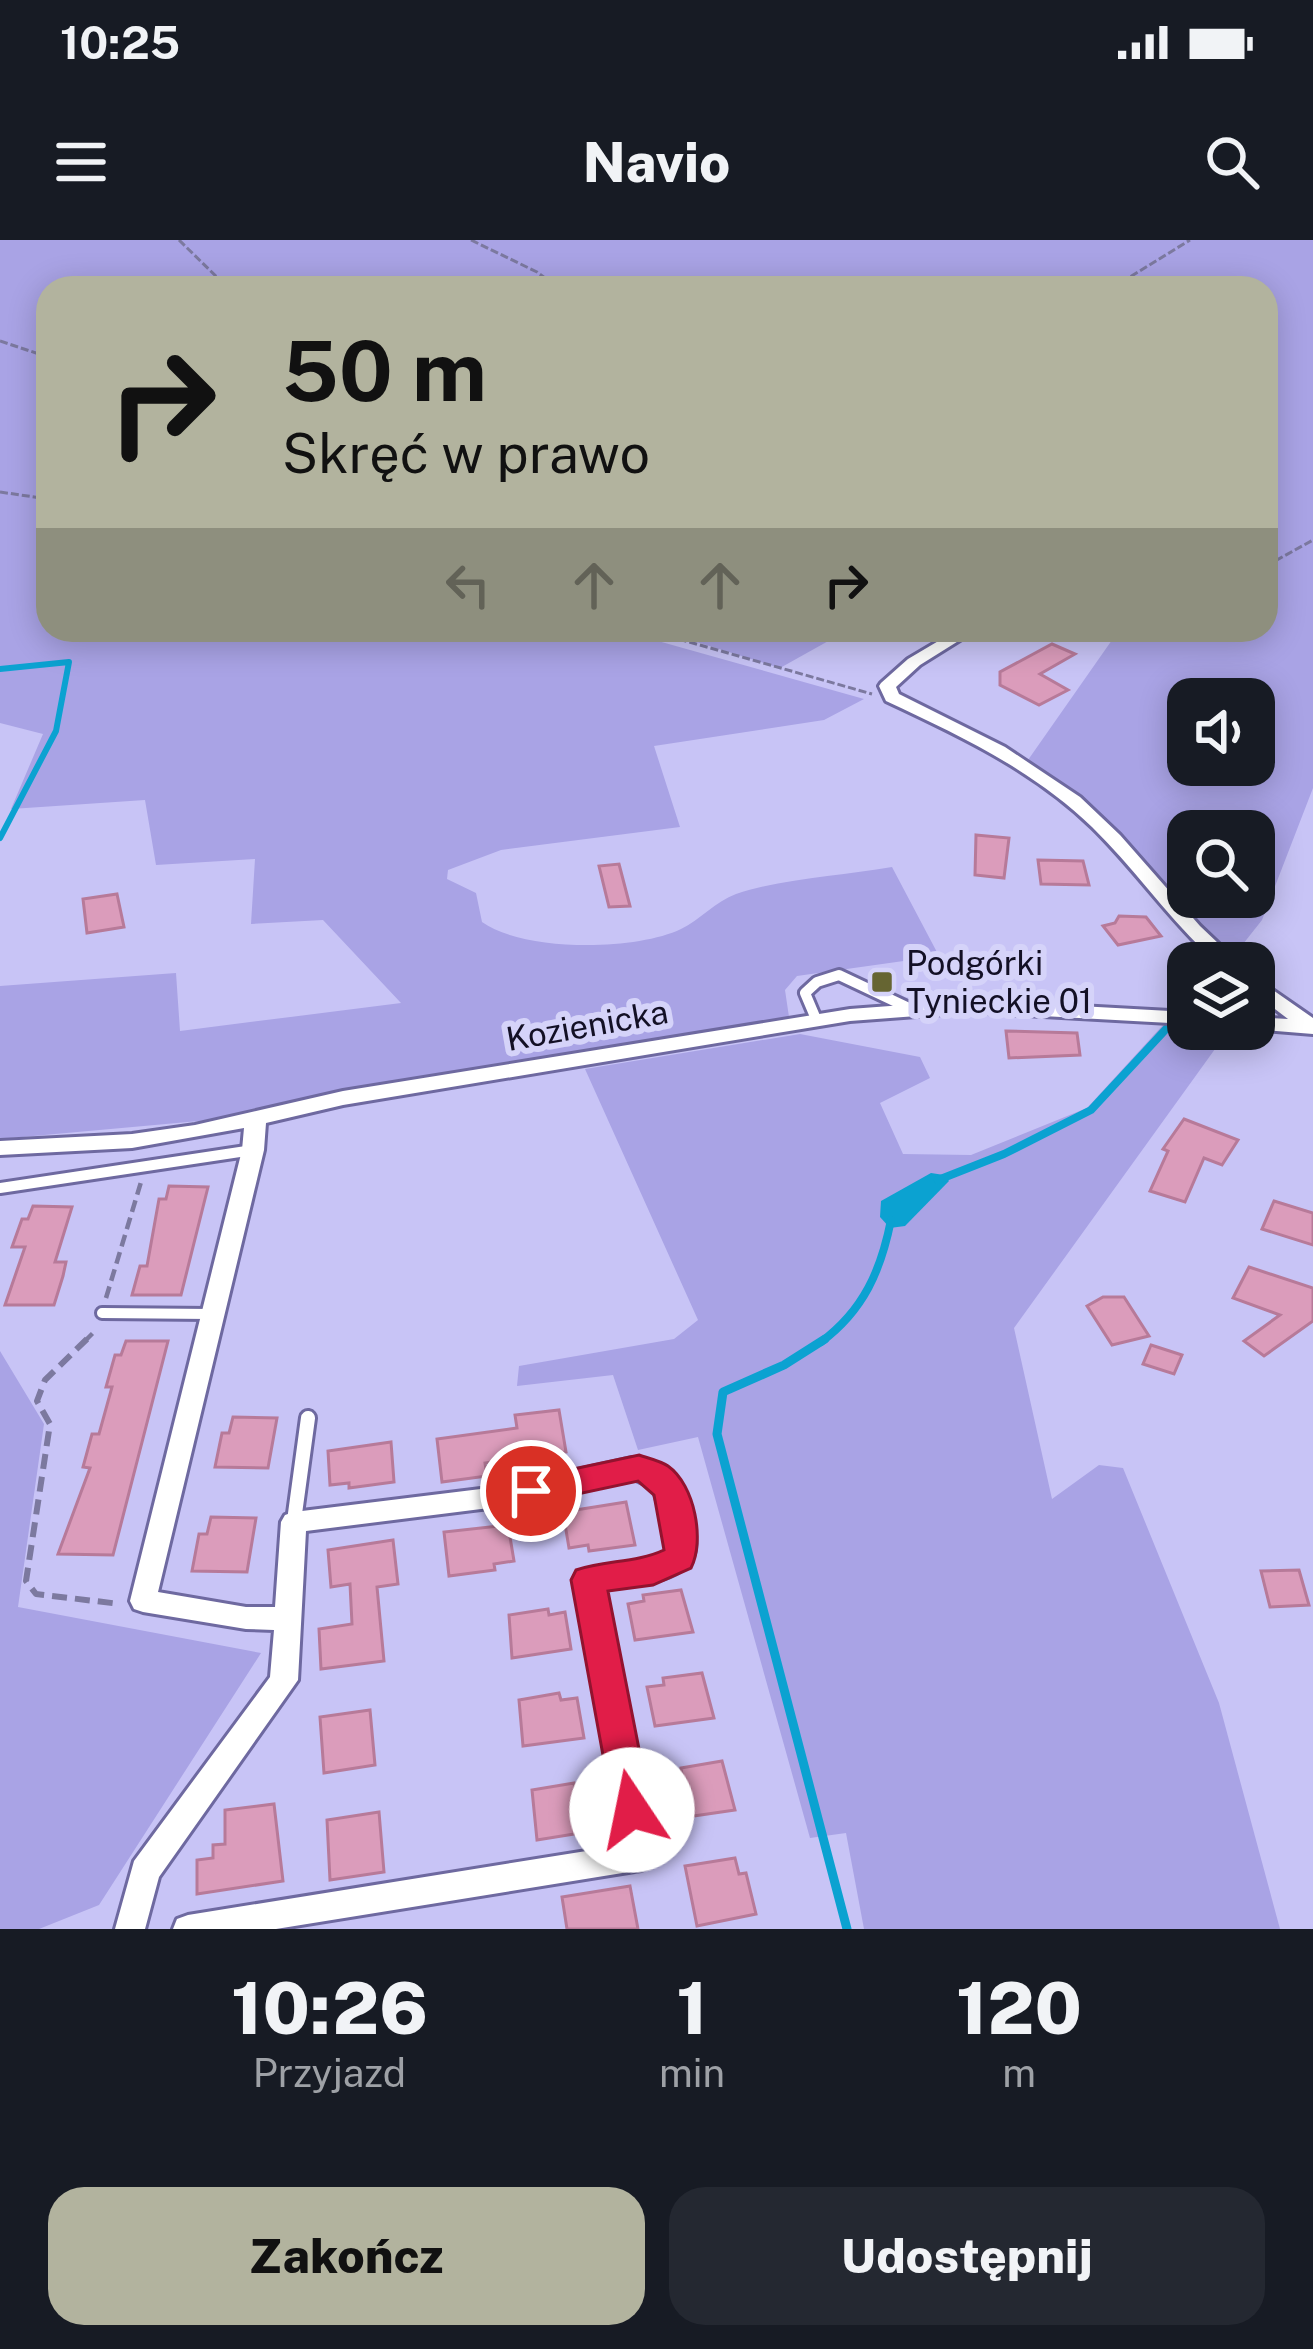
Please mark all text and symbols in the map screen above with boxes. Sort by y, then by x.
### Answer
text: 10:25 [60,16,180,69]
icon: menu [48,129,114,195]
icon: search [1199,129,1265,195]
text: Navio [583,131,730,194]
text: 50 m [282,321,487,420]
icon: right [84,324,240,480]
text: Skręć w prawo [282,422,650,485]
icon: left [435,552,501,618]
icon: ahead [561,552,627,618]
icon: ahead [687,552,753,618]
icon: right [813,552,879,618]
map controls [1167,678,1275,1050]
button: sound [1167,678,1275,786]
button: search [1167,810,1275,918]
button: layers [1167,942,1275,1050]
place label: Podgórki Tynieckie 01 [906,944,1092,1020]
marker: Podgórki Tynieckie 01 [869,969,895,995]
street label: Kozienicka [503,992,671,1058]
pin [480,1440,582,1542]
icon: arrive [498,1458,564,1524]
position arrow [569,1747,695,1873]
text: 10:26 [231,1966,428,2050]
text: 1 [676,1966,708,2050]
text: 120 [956,1966,1082,2050]
text: Przyjazd [253,2050,406,2096]
text: min [659,2050,725,2096]
text: m [1002,2050,1036,2096]
button: Zakończ [48,2187,645,2325]
button: Udostępnij [669,2187,1265,2325]

